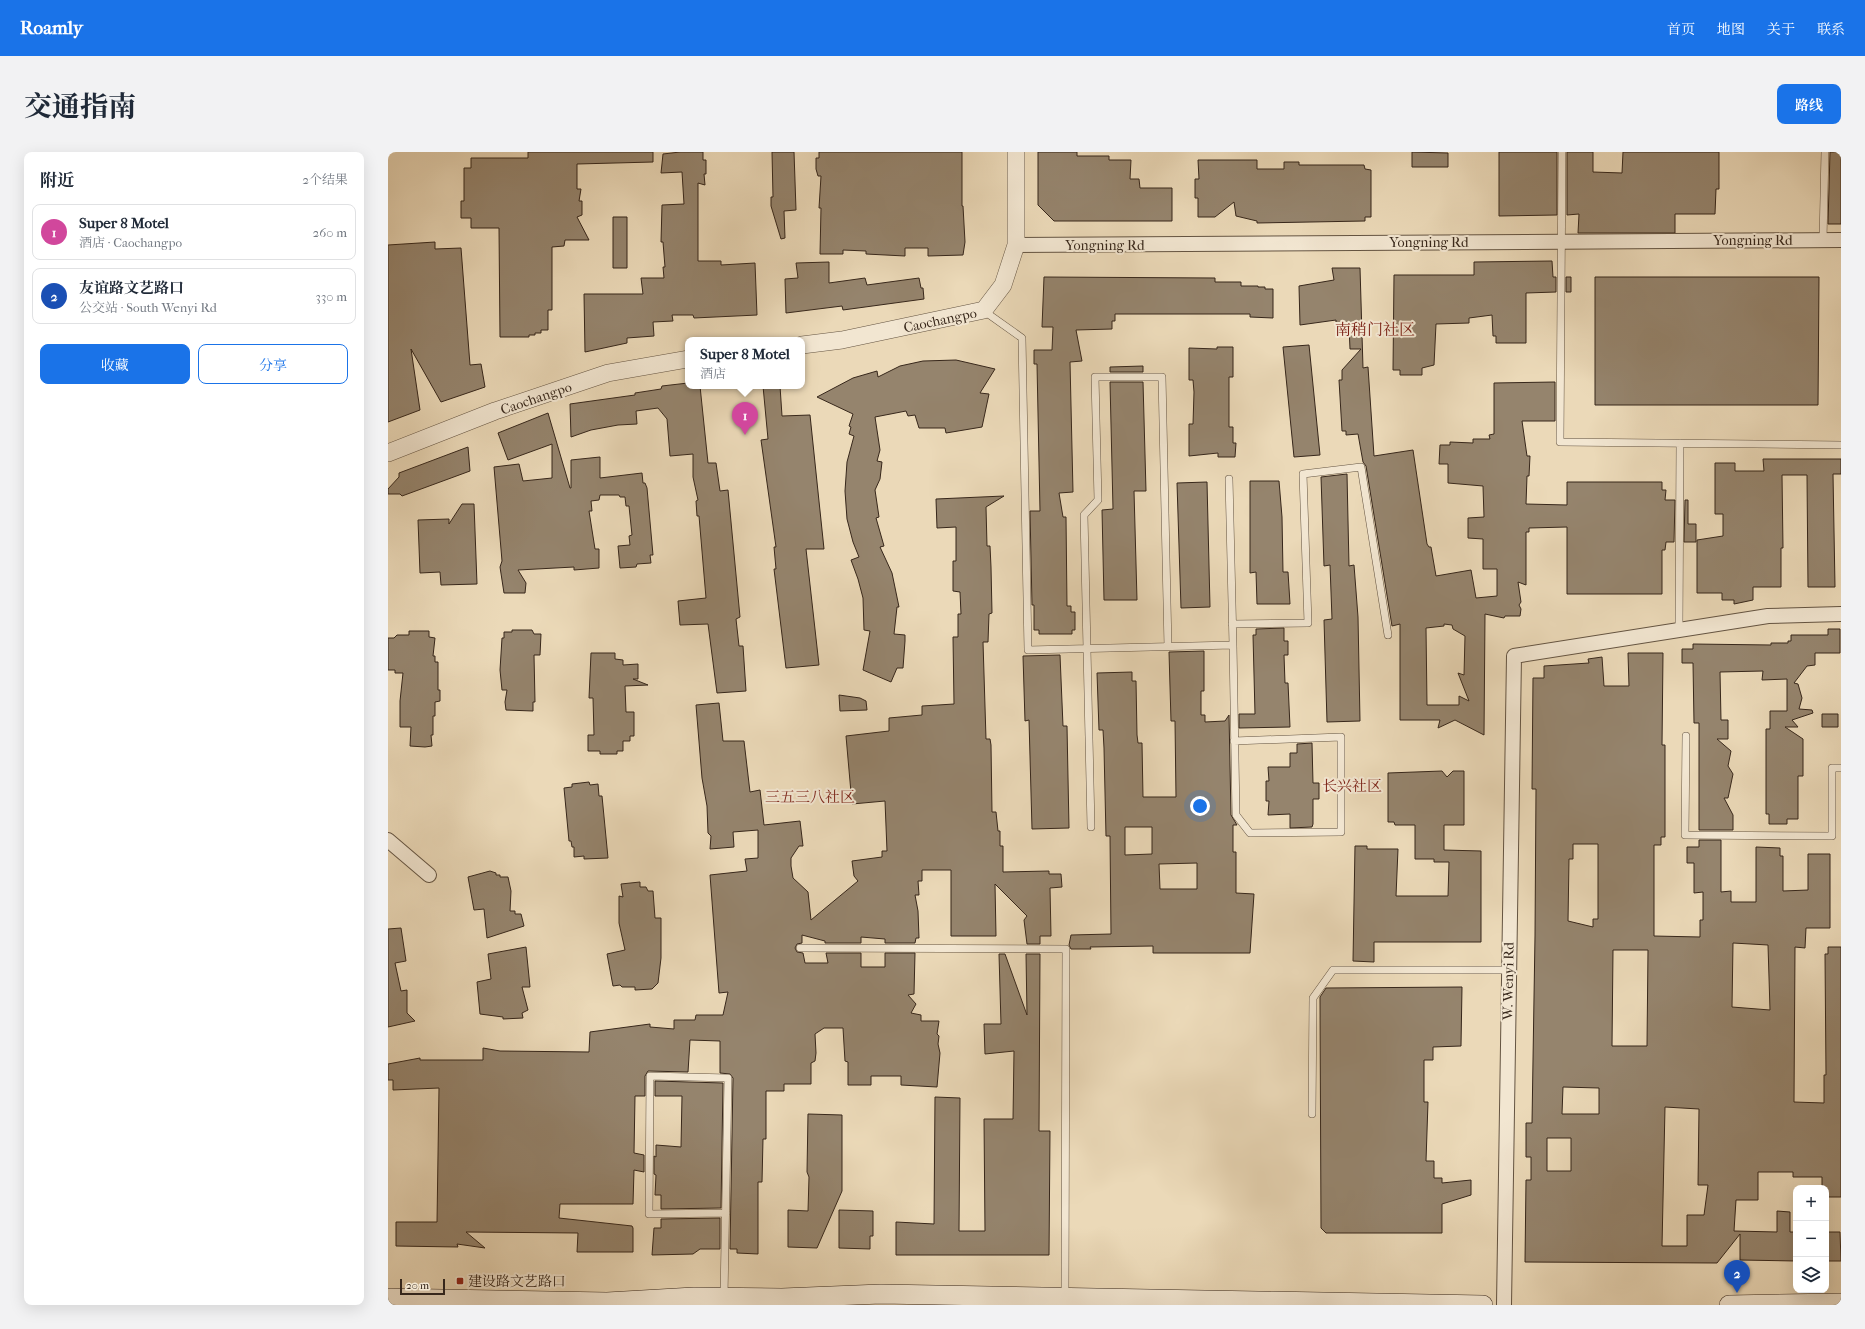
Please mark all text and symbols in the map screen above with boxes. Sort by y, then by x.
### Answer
text: Roamly [20,17,83,39]
text: 首页 [1667,21,1695,38]
text: 地图 [1717,21,1745,38]
text: 关于 [1767,21,1795,38]
text: 联系 [1817,21,1845,38]
button: 路线 [1777,84,1841,124]
text: 交通指南 [24,90,136,123]
text: 附近 [40,170,74,190]
text: 2个结果 [302,172,348,187]
text: Super 8 Motel [79,214,169,232]
text: 1 [52,225,56,240]
text: 260 m [313,225,347,240]
street label: Yongning Rd [1712,232,1793,249]
street label: Yongning Rd [1388,234,1469,251]
text: 酒店 · Caochangpo [79,235,182,250]
street label: Yongning Rd [1064,237,1145,254]
text: 友谊路文艺路口 [79,279,184,297]
text: 2 [51,289,57,304]
text: 330 m [316,289,347,304]
text: 公交站 · South Wenyi Rd [79,300,217,315]
street label: Caochangpo [902,304,978,337]
district label: 南稍门社区 [1335,320,1415,339]
popup [685,337,805,389]
button: 收藏 [40,344,190,384]
button: 分享 [198,344,348,384]
text: Super 8 Motel [700,345,790,363]
text: 酒店 [700,366,726,381]
street label: Caochangpo [498,378,574,419]
pin: 1 [732,402,758,435]
district label: 长兴社区 [1322,777,1382,795]
district label: 三五三八社区 [765,788,855,806]
your location [1190,796,1210,816]
street label: W. Wenyi Rd [1499,941,1518,1021]
map controls [1793,1185,1829,1293]
button: + [1793,1185,1829,1221]
button: − [1793,1221,1829,1257]
button: layers [1793,1257,1829,1293]
pin: 2 [1724,1260,1750,1293]
place label: 建设路文艺路口 [468,1273,566,1290]
marker: 建设路文艺路口 [455,1276,465,1286]
scale bar [400,1277,445,1296]
text: 20 m [406,1279,429,1292]

